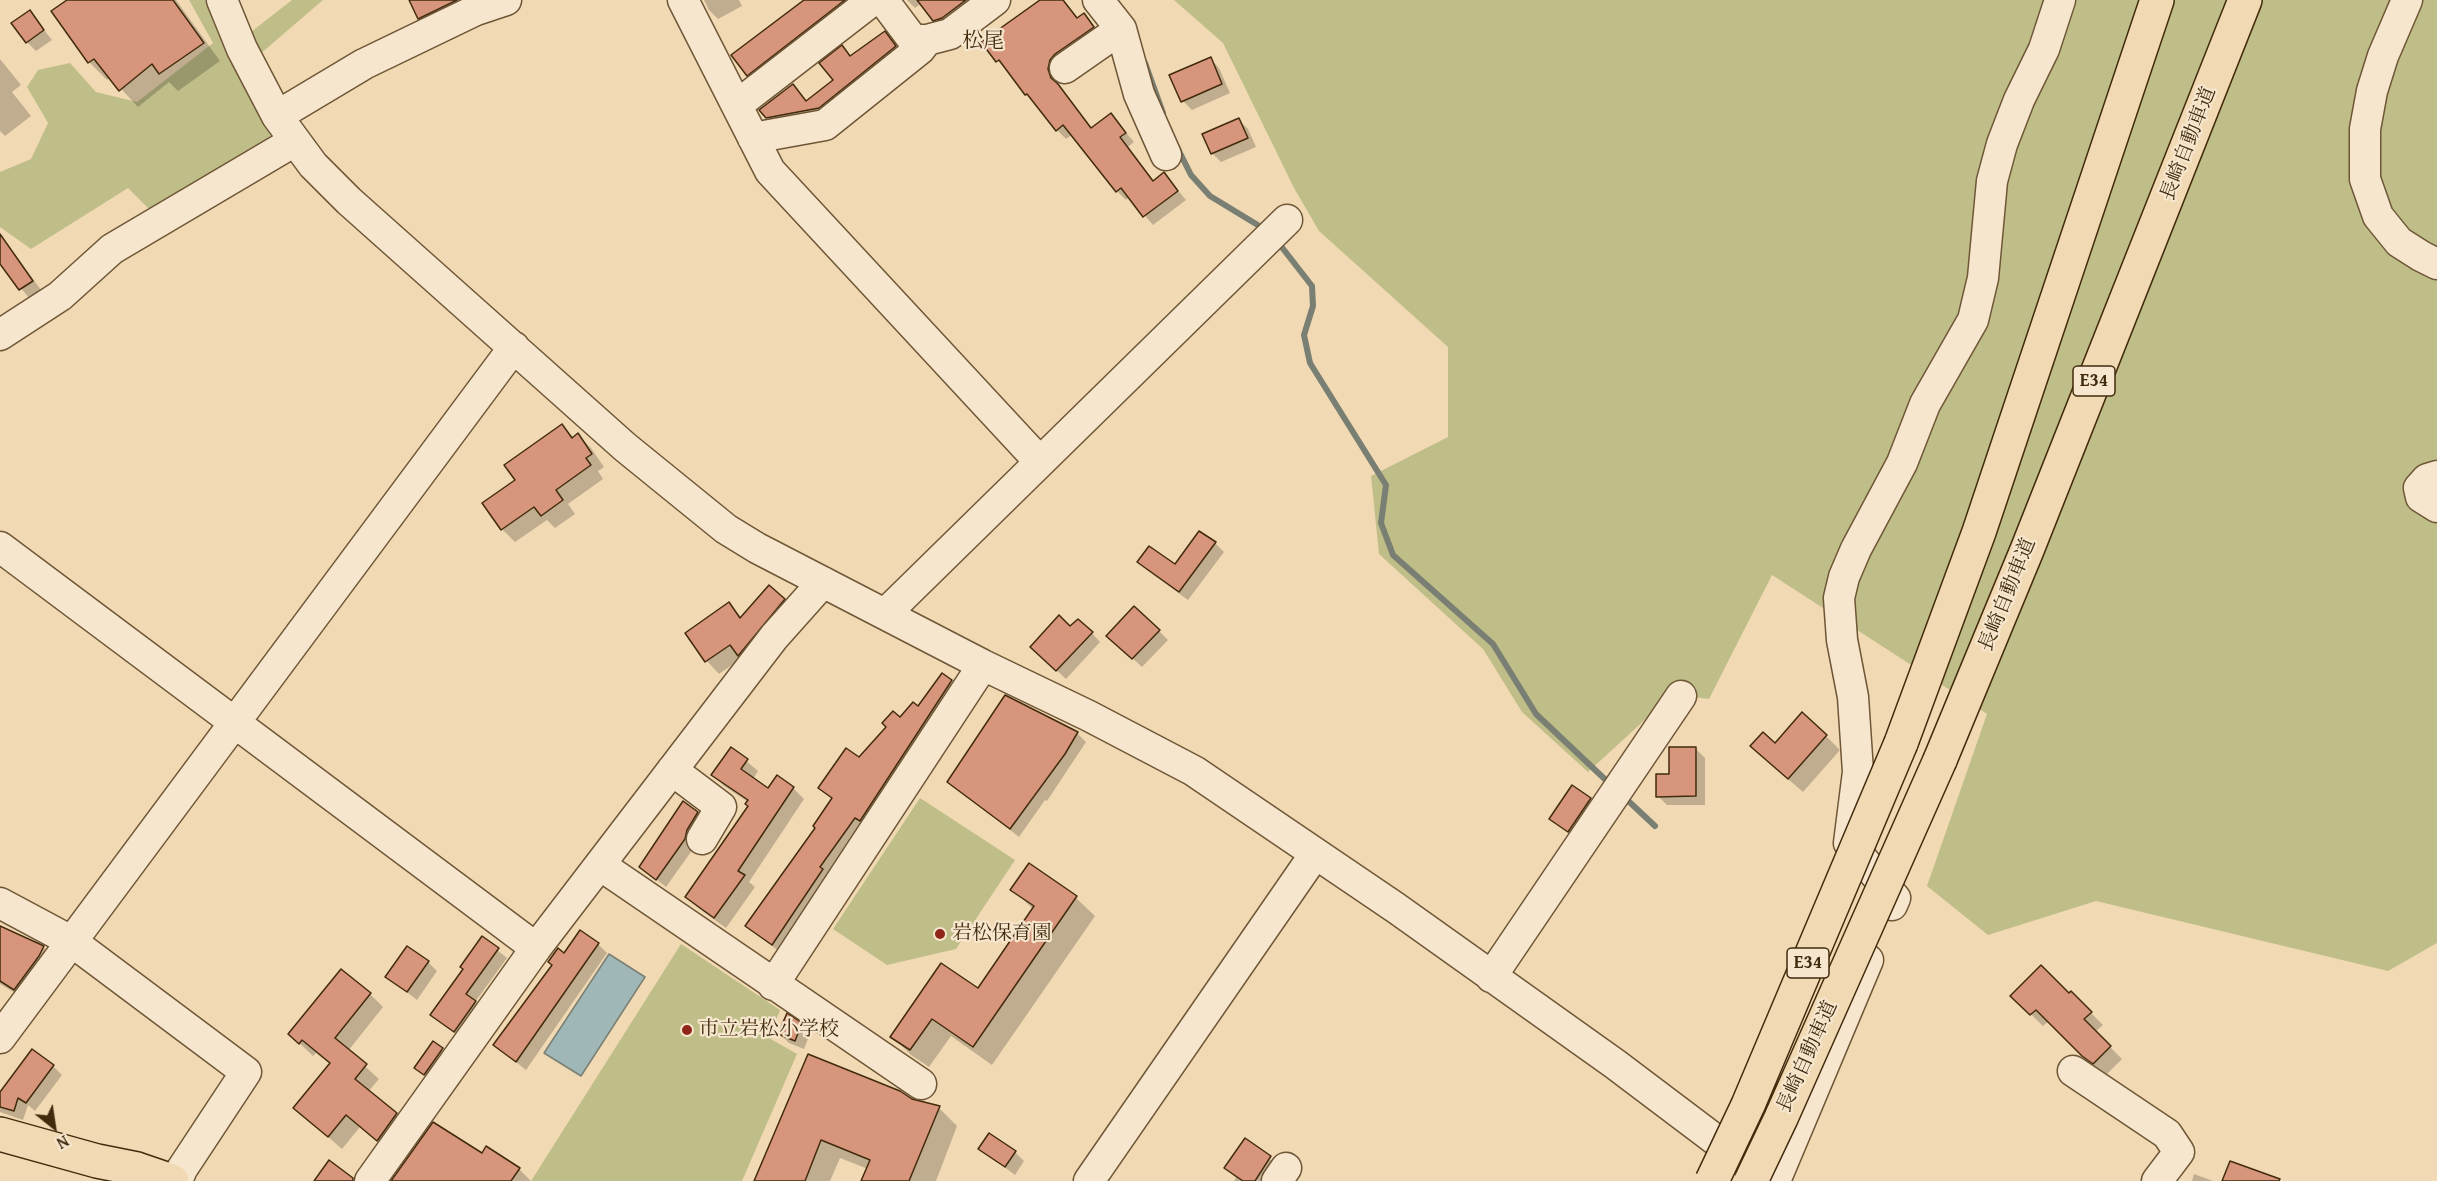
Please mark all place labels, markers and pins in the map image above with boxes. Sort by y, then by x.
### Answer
place label: 岩松保育園 [952,922,1052,946]
marker: 岩松保育園 [933,927,947,941]
place label: 市立岩松小学校 [699,1018,839,1042]
marker: 市立岩松小学校 [680,1023,694,1037]

